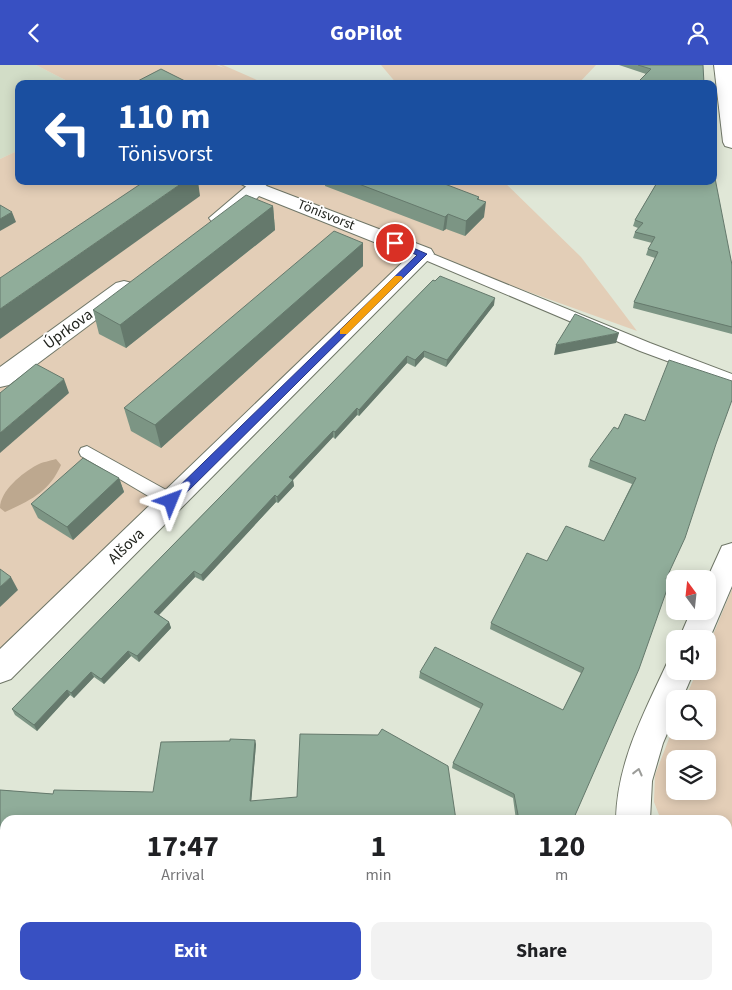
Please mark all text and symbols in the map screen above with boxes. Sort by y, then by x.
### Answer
text: GoPilot [330,17,402,49]
icon: back [20,19,48,47]
icon: person [684,19,712,47]
text: 110 m [118,92,210,142]
icon: left [35,100,100,165]
text: Tönisvorst [118,138,213,170]
street label: Tönisvorst [294,194,358,236]
pin [374,222,416,264]
icon: arrive [381,229,409,257]
street label: Úprkova [39,304,97,354]
position arrow [144,474,196,526]
street label: Alšova [103,523,149,569]
north arrow [666,570,716,620]
map controls [666,570,716,800]
button: sound [666,630,716,680]
button: search [666,690,716,740]
button: layers [666,750,716,800]
one-way arrow [633,768,643,776]
text: 17:47 [147,825,219,868]
text: 1 [370,825,386,868]
text: 120 [538,825,585,868]
text: Arrival [161,864,204,886]
text: min [365,864,391,886]
text: m [555,864,568,886]
button: Exit [20,922,361,980]
button: Share [371,922,712,980]

